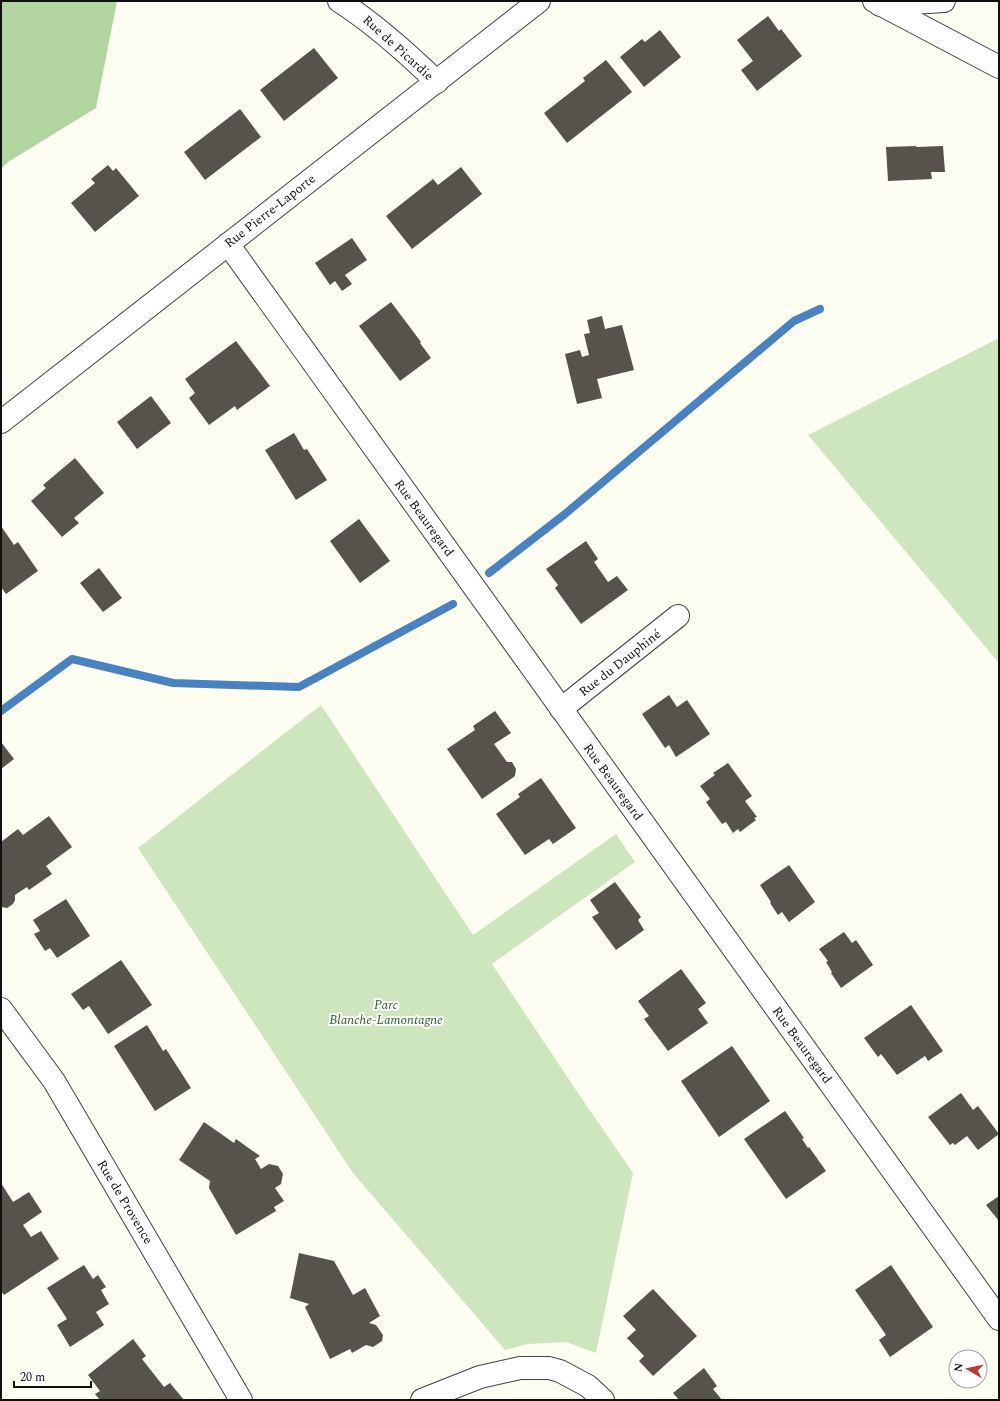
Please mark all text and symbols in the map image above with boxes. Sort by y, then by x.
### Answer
street label: Rue de Picardie [358,10,438,86]
street label: Rue Pierre-Laporte [220,169,320,253]
street label: Rue Beauregard [389,475,459,561]
street label: Rue du Dauphiné [575,624,665,702]
street label: Rue Beauregard [578,739,648,825]
park label: Parc Blanche-Lamontagne [329,995,443,1030]
street label: Rue Beauregard [767,1002,837,1088]
street label: Rue de Provence [92,1156,158,1248]
north arrow [948,1349,988,1389]
text: N [950,1362,968,1373]
scale bar [14,1363,91,1389]
text: 20 m [20,1368,45,1387]

